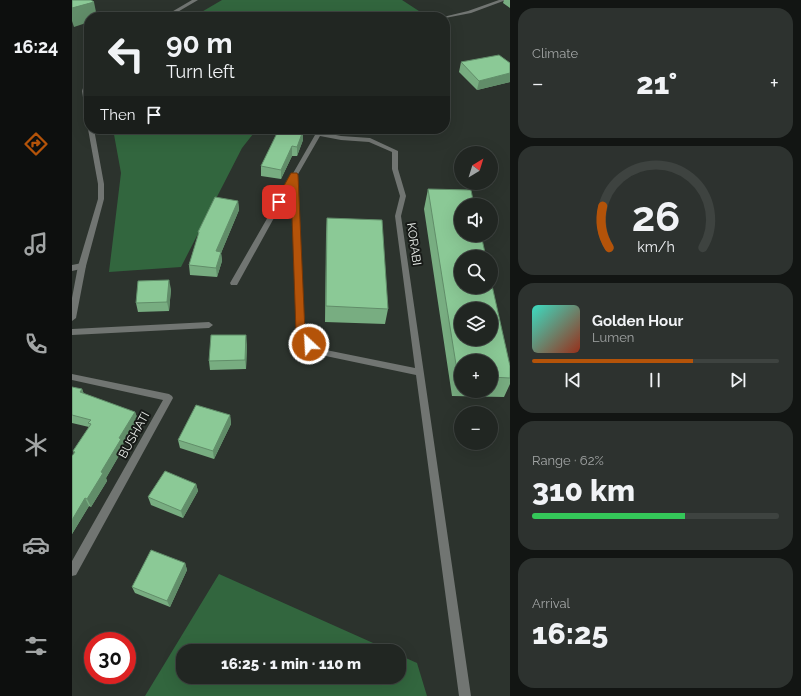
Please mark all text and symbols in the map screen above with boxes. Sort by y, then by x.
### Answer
text: 90 m [166,27,232,60]
icon: left [100,28,152,80]
text: 16:24 [14,36,58,57]
text: Climate [532,46,578,61]
text: Turn left [166,61,235,82]
text: 21° [636,66,677,101]
text: − [532,70,544,96]
text: + [770,70,779,96]
icon: arrive [143,104,165,126]
text: Then [100,106,135,124]
icon: directions [22,130,50,158]
north arrow [454,146,498,190]
map controls [454,146,498,450]
pin [262,185,296,219]
icon: arrive [268,191,290,213]
text: 26 [631,192,680,241]
button: sound [454,198,498,242]
street label: KORABI [404,222,424,266]
icon: music [22,230,50,258]
text: km/h [637,239,674,255]
button: search [454,250,498,294]
button: layers [454,302,498,346]
text: Golden Hour [592,312,683,330]
position arrow [288,323,330,365]
icon: phone [22,330,50,358]
text: Lumen [592,330,634,345]
button: + [454,354,498,398]
icon: previous [562,369,584,391]
icon: pause [644,369,666,391]
icon: next [727,369,749,391]
button: − [454,406,498,450]
street label: BUSHATI [116,409,152,461]
icon: climate [22,431,50,459]
text: Range · 62% [532,453,604,468]
text: 310 km [532,473,635,508]
icon: car [22,531,50,559]
text: Arrival [532,596,570,611]
text: 16:25 [532,616,608,651]
icon: filters [22,632,50,660]
speed limit sign: 30 [84,632,136,684]
text: 16:25 · 1 min · 110 m [221,655,361,673]

